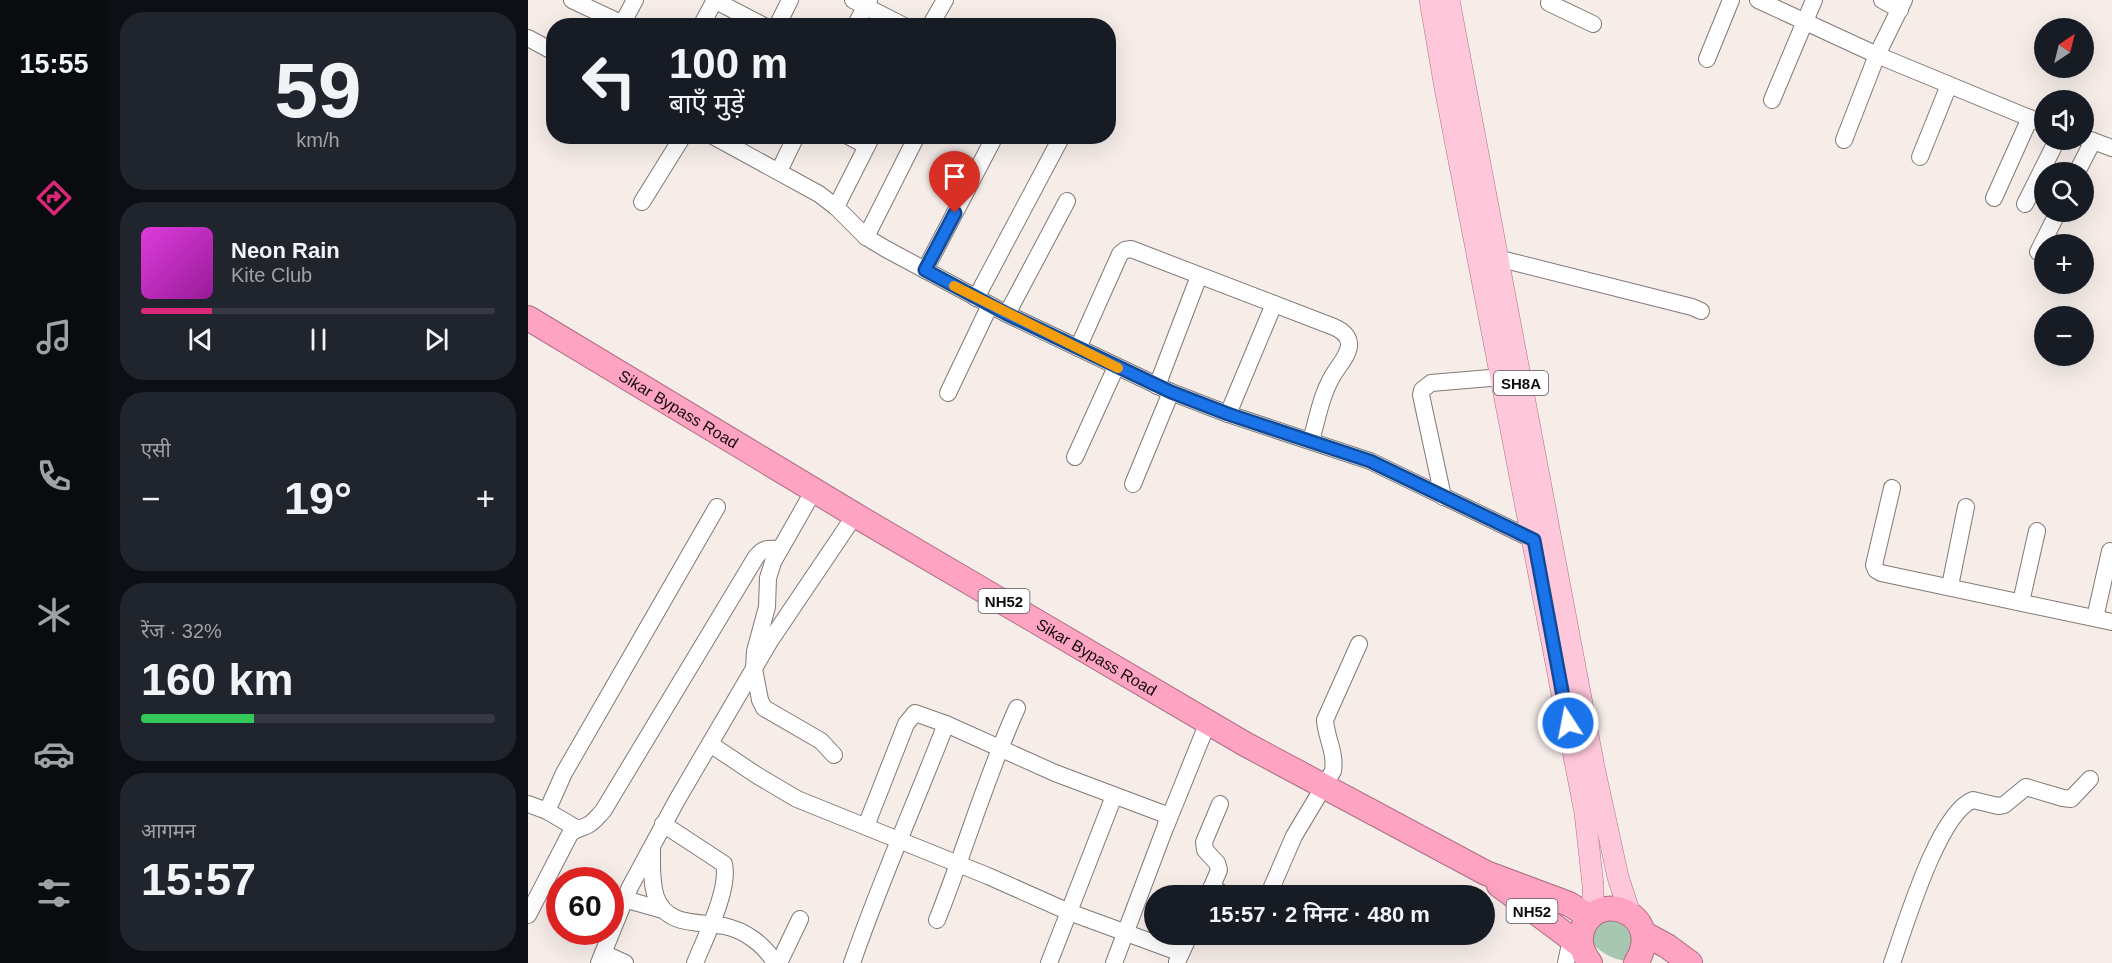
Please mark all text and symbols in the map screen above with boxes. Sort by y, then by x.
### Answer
north arrow [2034,18,2094,78]
map controls [2034,18,2094,366]
text: 100 m [669,40,788,87]
icon: left [570,42,648,120]
text: 59 [275,46,361,134]
text: 15:55 [19,49,89,79]
text: बाएँ मुड़ें [669,89,744,119]
button: sound [2034,90,2094,150]
text: km/h [296,129,340,151]
pin [929,151,980,213]
icon: arrive [938,160,971,193]
button: search [2034,162,2094,222]
icon: directions [33,177,75,219]
button: + [2034,234,2094,294]
text: Neon Rain [231,238,340,263]
text: Kite Club [231,264,312,286]
button: − [2034,306,2094,366]
icon: music [33,316,75,358]
icon: previous [184,323,217,356]
icon: pause [302,323,335,356]
icon: next [420,323,453,356]
street label: Sikar Bypass Road [616,366,741,451]
road number: SH8A [1494,371,1548,395]
text: एसी [141,439,171,461]
icon: phone [33,455,75,497]
text: 19° [284,473,352,524]
text: − [141,480,160,517]
text: + [476,480,495,517]
road number: NH52 [978,589,1030,613]
icon: climate [33,594,75,636]
street label: Sikar Bypass Road [1034,615,1160,699]
text: रेंज · 32% [141,620,222,642]
text: 160 km [141,654,294,705]
position arrow [1536,691,1600,755]
icon: car [33,733,75,775]
text: आगमन [141,820,196,842]
text: 15:57 [141,854,256,905]
speed limit sign: 60 [546,867,624,945]
icon: filters [33,872,75,914]
road number: NH52 [1506,899,1558,923]
text: 15:57 · 2 मिनट · 480 m [1209,902,1430,927]

